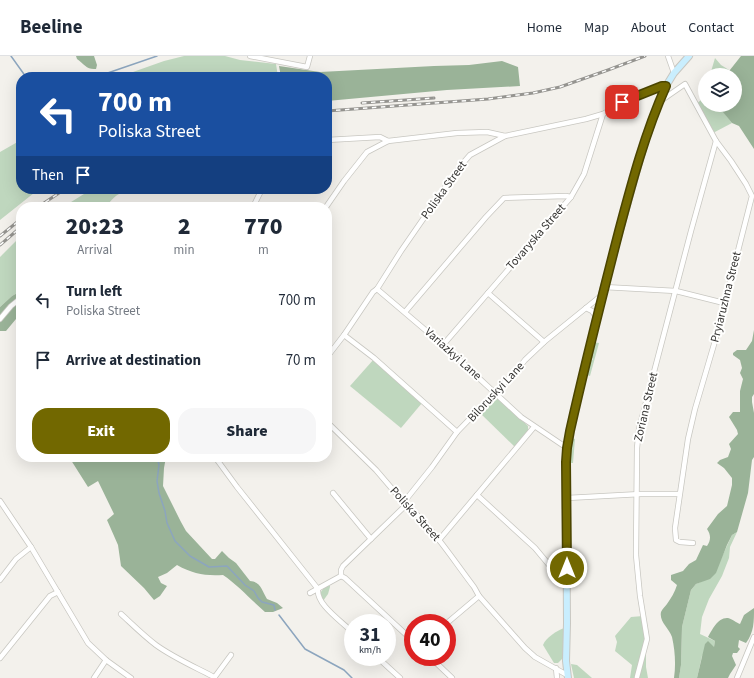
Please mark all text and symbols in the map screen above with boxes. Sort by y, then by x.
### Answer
text: Beeline [20,14,83,41]
text: Home [527,18,562,38]
text: Map [584,18,609,38]
text: About [631,18,666,38]
text: Contact [688,18,734,38]
map controls [698,68,742,112]
button: layers [698,68,742,112]
text: 700 m [98,82,172,122]
pin [605,85,639,119]
icon: left [32,88,84,140]
icon: arrive [611,91,633,113]
text: Poliska Street [98,119,201,144]
street label: Poliska Street [417,157,471,223]
icon: arrive [72,164,94,186]
text: Then [32,165,64,186]
street label: Tovaryska Street [502,200,570,274]
text: 20:23 [65,209,124,244]
text: 2 [178,209,191,244]
text: 770 [244,209,283,244]
text: Arrival [77,241,112,259]
text: min [174,241,195,259]
text: m [258,241,269,259]
street label: Pryiaruzhna Street [706,250,746,344]
text: Turn left [66,281,122,302]
icon: left [32,289,54,311]
text: 700 m [278,290,316,311]
text: Poliska Street [66,302,140,320]
street label: Variazkyi Lane [421,324,485,384]
icon: arrive [32,349,54,371]
text: Arrive at destination [66,350,201,371]
text: 70 m [286,350,316,371]
street label: Biloruskyi Lane [464,358,528,426]
street label: Zoriana Street [630,371,662,443]
button: Exit [32,408,170,454]
button: Share [178,408,316,454]
street label: Poliska Street [386,483,444,545]
position arrow [546,547,588,589]
speed limit sign: 40 [404,614,456,666]
text: 31 [359,621,381,649]
text: km/h [359,643,381,657]

